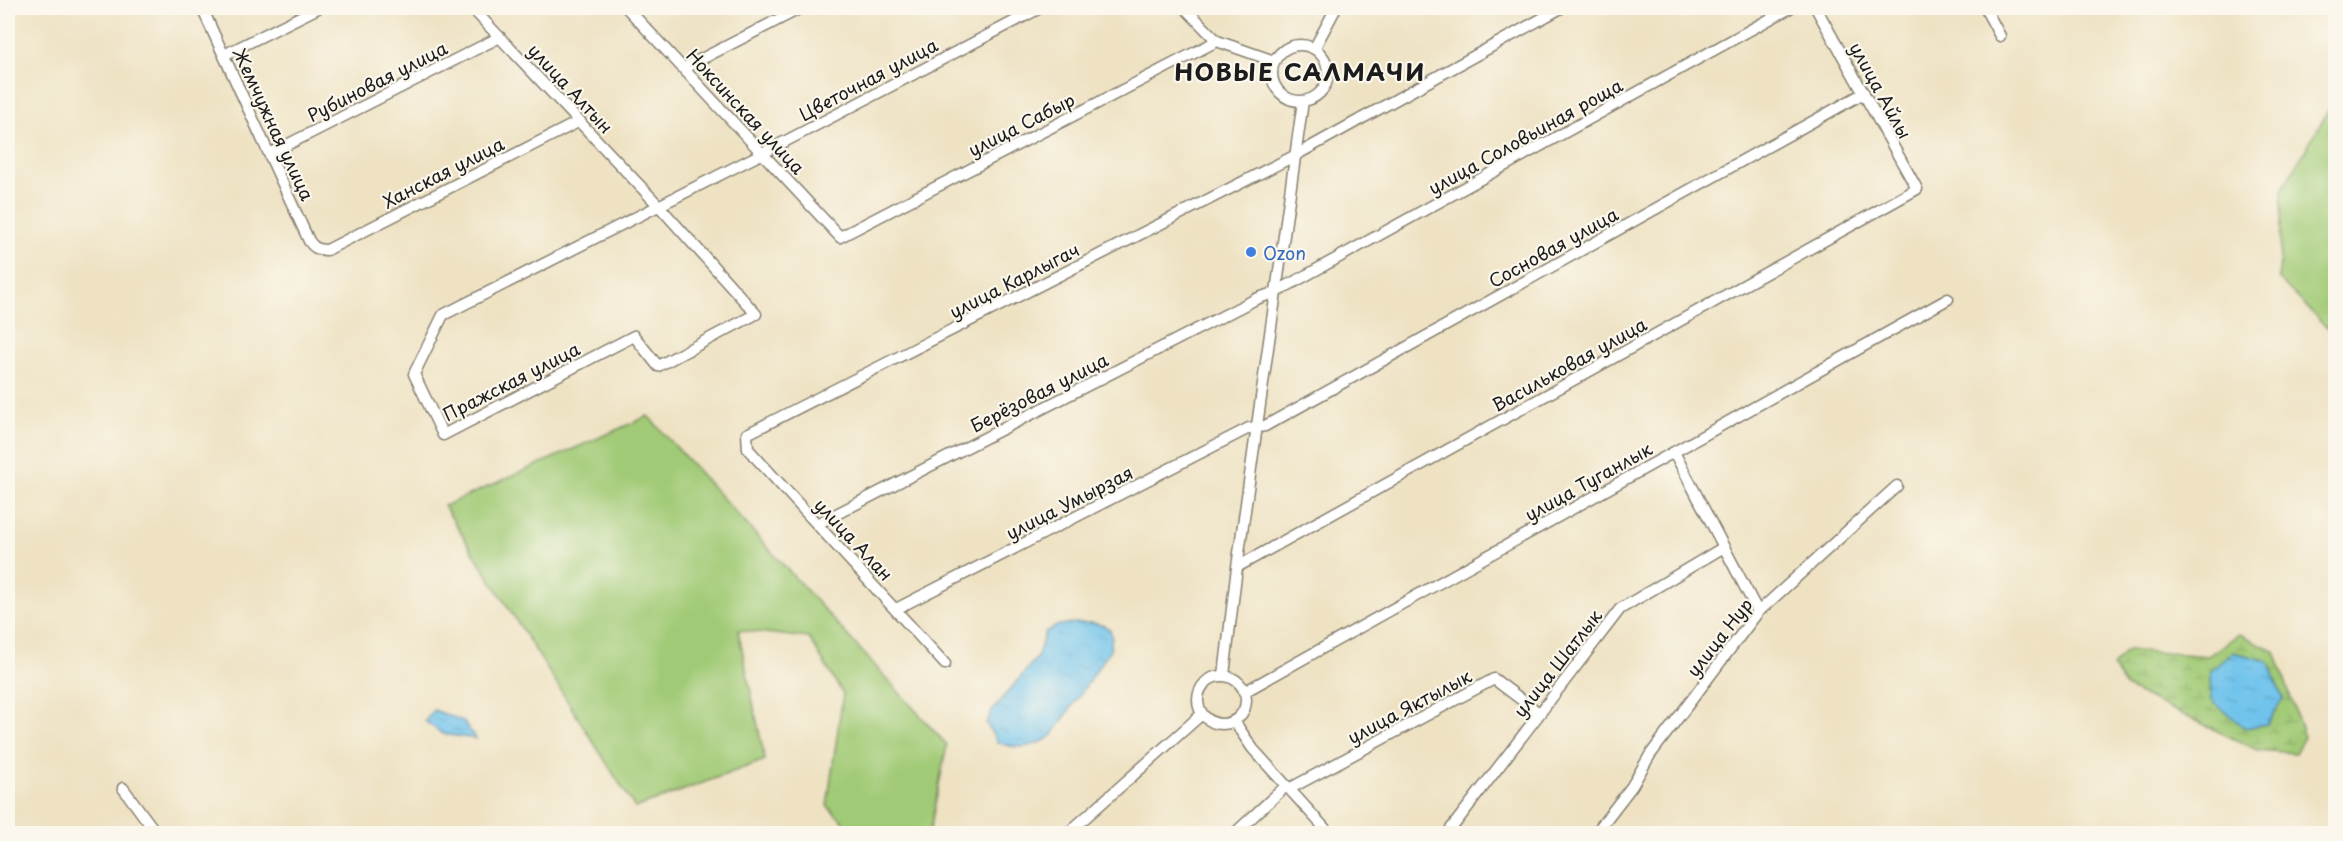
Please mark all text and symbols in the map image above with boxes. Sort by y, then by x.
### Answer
street label: Цветочная улица [794,31,943,127]
street label: Рубиновая улица [302,34,452,128]
street label: улица Алтын [522,37,620,139]
street label: улица Айлы [1843,37,1919,143]
street label: Ноксинская улица [680,42,812,180]
street label: Жемчужная улица [227,43,322,205]
district label: НОВЫЕ САЛМАЧИ [1174,53,1426,89]
street label: улица Соловьиная роща [1423,71,1628,201]
street label: улица Сабыр [963,85,1079,163]
street label: Ханская улица [377,129,509,214]
street label: Сосновая улица [1483,200,1623,294]
street label: улица Карлыгач [944,235,1084,325]
place label: Ozon [1263,239,1306,266]
marker: Ozon [1244,245,1258,259]
street label: Васильковая улица [1487,310,1652,418]
street label: Пражская улица [438,334,585,427]
street label: Берёзовая улица [965,345,1113,438]
street label: улица Туганлык [1519,435,1657,527]
street label: улица Умырзая [1001,458,1137,546]
street label: улица Алан [808,492,900,586]
street label: улица Нур [1680,592,1758,682]
street label: улица Шатлык [1506,603,1608,723]
street label: улица Яктылык [1342,662,1476,750]

